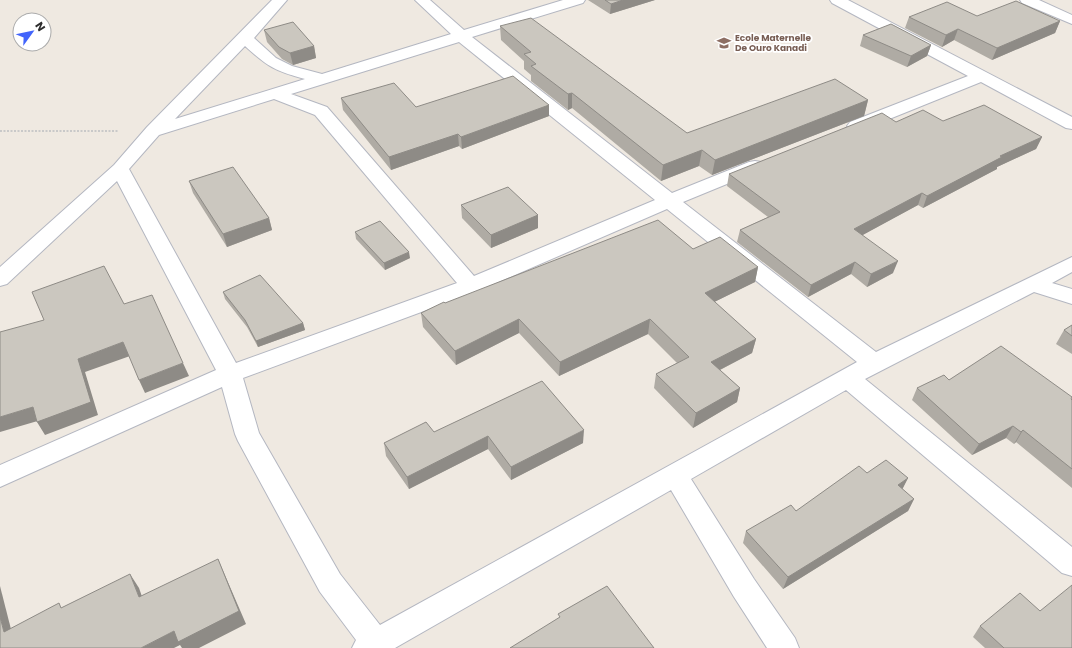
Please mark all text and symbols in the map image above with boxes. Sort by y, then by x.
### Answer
north arrow [12,12,52,52]
text: N [31,19,49,34]
place label: Ecole Maternelle De Ouro Kanadi [735,32,811,54]
school or university icon: Ecole Maternelle De Ouro Kanadi [716,35,732,51]

